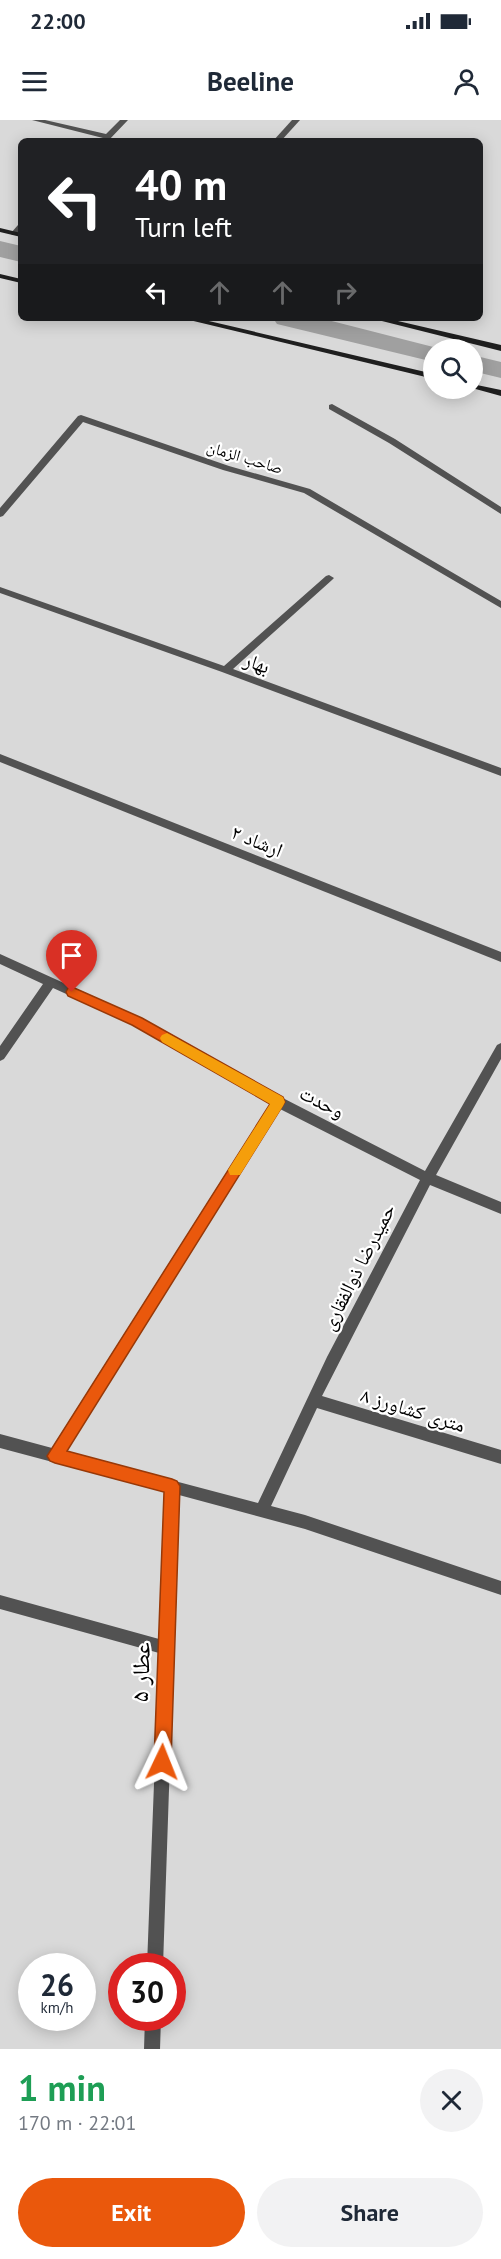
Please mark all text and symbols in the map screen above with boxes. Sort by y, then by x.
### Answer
text: 22:00 [30,7,86,35]
text: Beeline [207,64,294,98]
icon: menu [18,65,51,98]
icon: person [450,65,483,98]
text: 40 m [135,157,227,212]
icon: left [36,162,114,240]
text: Turn left [135,210,232,244]
icon: left [140,276,173,309]
icon: ahead [203,276,236,309]
icon: ahead [266,276,299,309]
icon: right [329,276,362,309]
map controls [423,339,483,399]
button: search [423,339,483,399]
street label: صاحب الزمان [204,436,285,479]
street label: بهار [239,646,274,680]
street label: ارشاد ۲ [227,819,287,863]
pin [46,930,97,992]
icon: arrive [55,939,88,972]
street label: وحدت [295,1080,349,1124]
street label: حمیدرضا ذوالفقاری [315,1199,401,1335]
street label: ۸ متری کشاورز [358,1382,468,1438]
street label: عطار ۵ [124,1642,157,1702]
position arrow [130,1730,194,1794]
speed limit sign: 30 [108,1953,186,2031]
text: 26 [40,1965,74,2004]
text: km/h [41,1998,73,2017]
text: 1 min [18,2064,106,2111]
button: close [420,2069,483,2132]
text: 170 m · 22:01 [18,2110,136,2136]
button: Exit [18,2178,245,2247]
button: Share [257,2178,483,2247]

